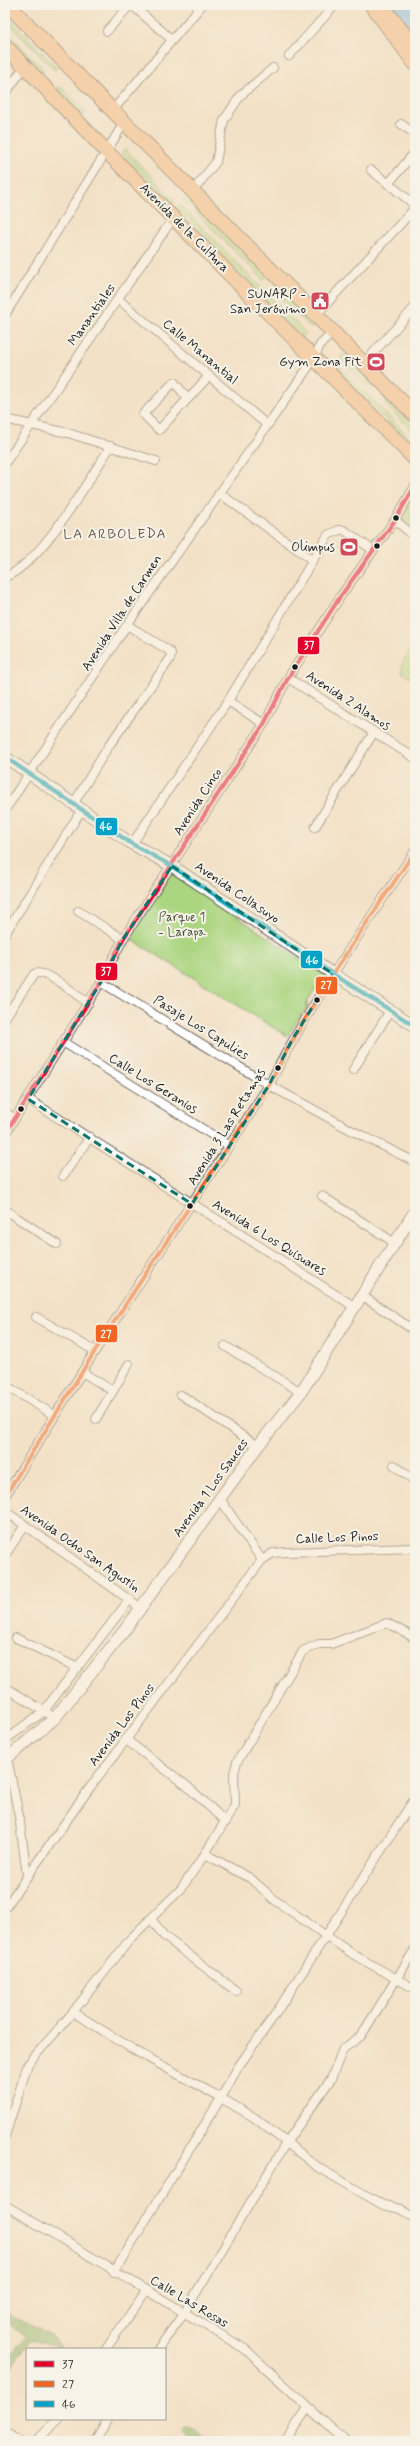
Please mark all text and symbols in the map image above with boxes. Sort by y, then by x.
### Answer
street label: Avenida de la Cultura [136,180,233,277]
street label: Manantiales [64,280,120,349]
place label: SUNARP - San Jerónimo [230,286,306,318]
public building icon: SUNARP - San Jerónimo [309,290,331,312]
street label: Calle Manantial [159,315,241,389]
sports icon: Gym Zona Fit [365,351,387,373]
place label: Gym Zona Fit [279,354,362,371]
unlabelled marker [391,513,401,523]
district label: LA ARBOLEDA [63,525,167,543]
sports icon: Olimpus [338,536,360,558]
place label: Olimpus [291,539,335,556]
unlabelled marker [372,541,382,551]
street label: Avenida Villa de Carmen [78,552,166,674]
line badge: 37 [297,636,320,655]
text: 37 [304,639,315,653]
unlabelled marker [290,662,300,672]
street label: Avenida 2 Alamos [302,667,394,735]
street label: Avenida Cinco [170,765,226,839]
line badge: 46 [95,817,118,836]
text: 46 [100,820,112,834]
street label: Avenida Collasuyo [191,858,283,928]
park label: Parque 1 - Larapa [158,909,206,941]
line badge: 46 [300,950,323,969]
text: 46 [306,954,318,968]
line badge: 37 [95,962,118,981]
text: 37 [101,965,112,979]
line badge: 27 [315,976,338,995]
text: 27 [321,979,332,993]
street label: Pasaje Los Capulies [150,992,252,1064]
unlabelled marker [312,995,322,1005]
street label: Calle Los Geranios [105,1050,201,1118]
unlabelled marker [273,1063,283,1073]
street label: Avenida 3 Las Retamas [184,1065,270,1189]
unlabelled marker [16,1104,26,1114]
street label: Avenida 6 Los Quisuares [209,1196,329,1280]
unlabelled marker [185,1201,195,1211]
line badge: 27 [95,1324,118,1343]
text: 27 [101,1328,112,1342]
street label: Avenida 1 Los Sauces [170,1435,253,1541]
street label: Avenida Ocho San Agustín [16,1501,143,1597]
street label: Calle Los Pinos [295,1528,379,1548]
street label: Avenida Los Pinos [85,1680,159,1770]
street label: Calle Las Rosas [147,2272,231,2332]
legend [26,2348,166,2420]
text: 37 [62,2357,73,2373]
text: 27 [62,2377,74,2393]
text: 46 [62,2397,76,2413]

